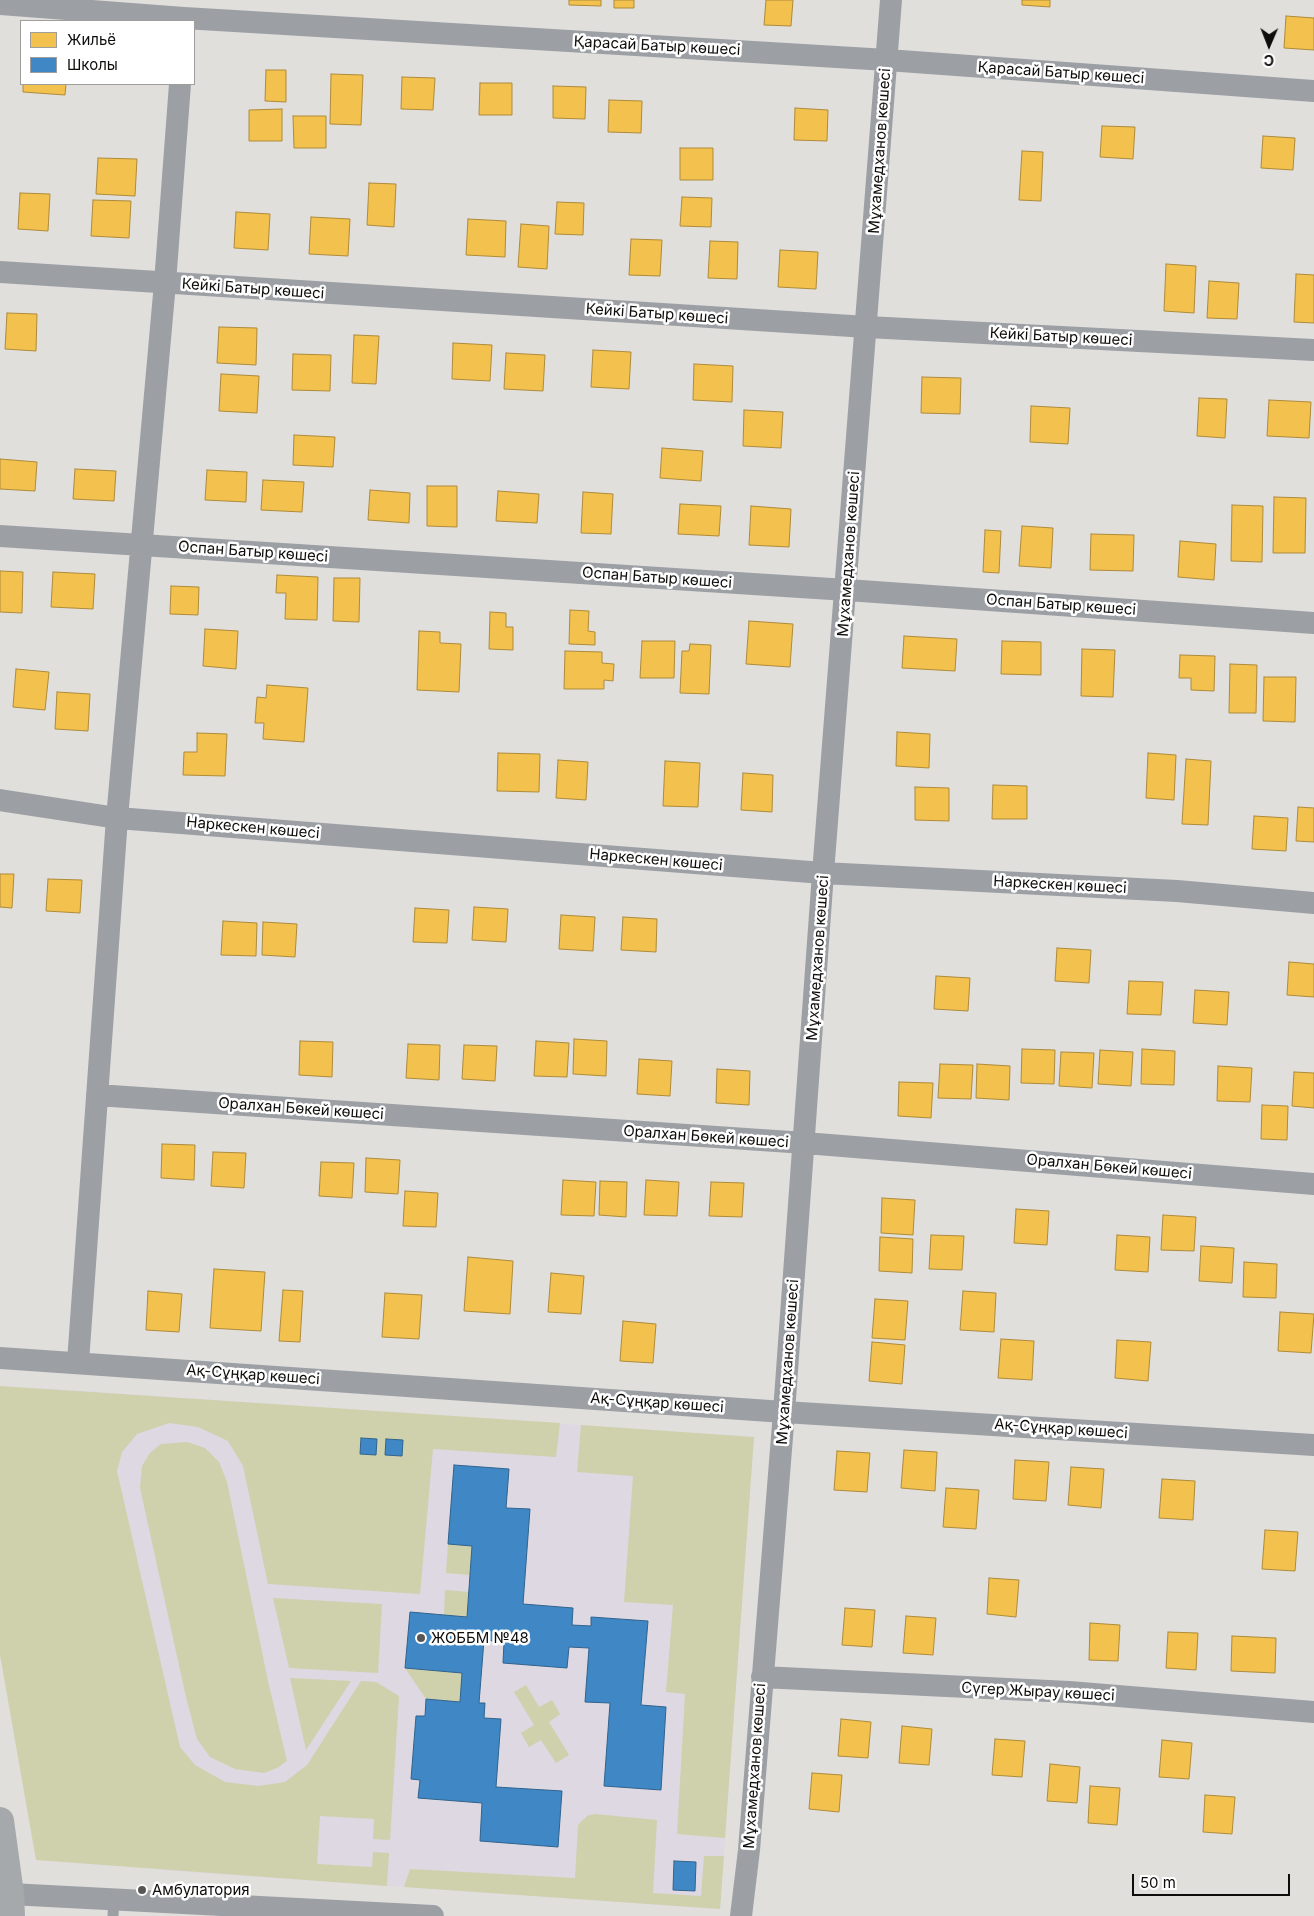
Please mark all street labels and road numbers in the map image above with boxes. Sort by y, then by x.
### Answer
street label: Қарасай Батыр көшесі [573,33,741,59]
street label: Қарасай Батыр көшесі [977,58,1145,88]
street label: Мұхамедханов көшесі [865,68,895,234]
street label: Кейкі Батыр көшесі [181,275,325,303]
street label: Кейкі Батыр көшесі [585,300,729,328]
street label: Кейкі Батыр көшесі [989,324,1133,350]
street label: Мұхамедханов көшесі [834,471,864,637]
street label: Оспан Батыр көшесі [177,538,329,566]
street label: Оспан Батыр көшесі [581,564,733,592]
street label: Оспан Батыр көшесі [985,591,1137,619]
street label: Наркескен көшесі [186,813,320,843]
street label: Наркескен көшесі [589,845,723,875]
street label: Наркескен көшесі [993,873,1127,897]
street label: Мұхамедханов көшесі [803,875,833,1041]
street label: Оралхан Бөкей көшесі [218,1094,384,1124]
street label: Оралхан Бөкей көшесі [623,1122,789,1152]
street label: Оралхан Бөкей көшесі [1026,1151,1192,1183]
street label: Мұхамедханов көшесі [773,1279,803,1445]
street label: Ақ-Сұңқар көшесі [186,1361,320,1389]
street label: Ақ-Сұңқар көшесі [590,1389,724,1417]
street label: Ақ-Сұңқар көшесі [994,1415,1128,1443]
street label: Сүгер Жырау көшесі [961,1679,1115,1705]
street label: Мұхамедханов көшесі [740,1683,770,1849]

